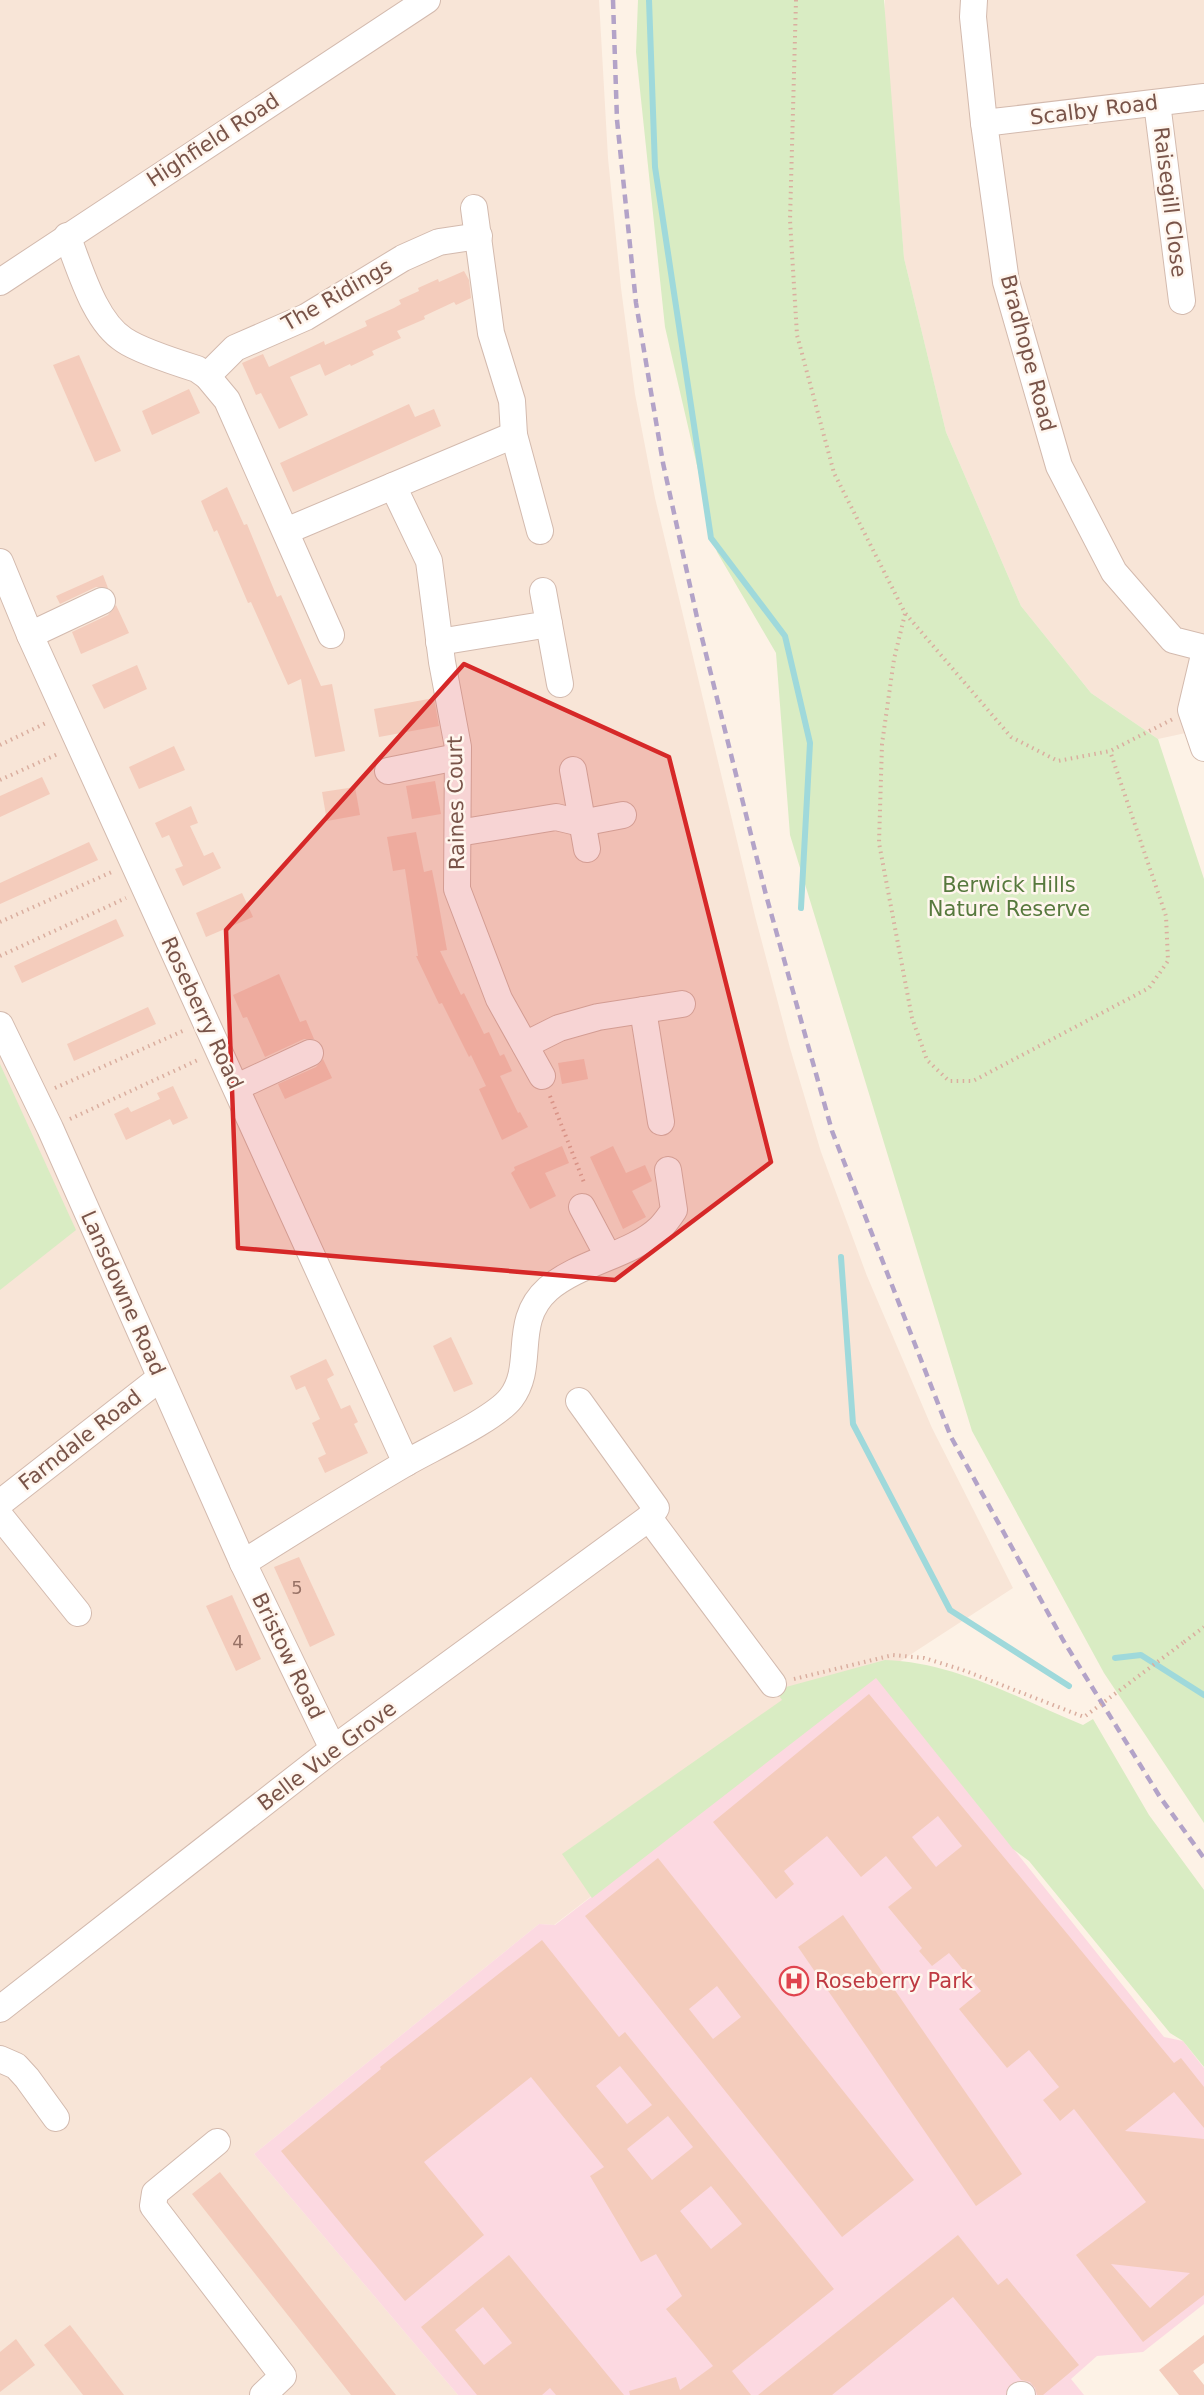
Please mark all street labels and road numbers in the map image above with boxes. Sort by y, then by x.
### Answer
street label: Highfield Road [142,88,284,192]
street label: Scalby Road [1029,90,1159,130]
street label: Raisegill Close [1149,125,1191,279]
street label: The Ridings [277,254,396,337]
street label: Bradhope Road [996,272,1060,434]
street label: Raines Court [443,736,469,870]
street label: Roseberry Road [156,933,248,1093]
street label: Lansdowne Road [76,1207,170,1379]
street label: Farndale Road [14,1385,146,1495]
street label: Bristow Road [247,1589,329,1723]
street label: Belle Vue Grove [253,1696,401,1816]

